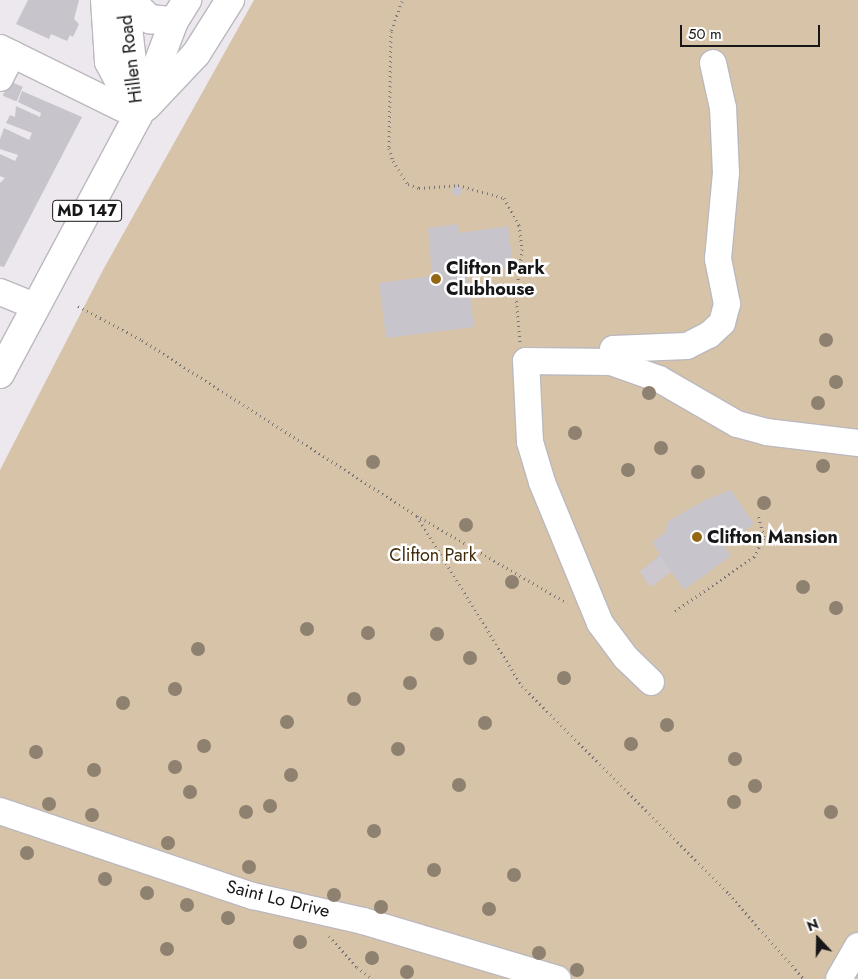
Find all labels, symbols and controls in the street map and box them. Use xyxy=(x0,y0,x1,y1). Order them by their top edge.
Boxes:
street label: Hillen Road xyxy=(115,14,147,104)
scale bar xyxy=(683,15,823,47)
text: 50 m xyxy=(688,23,722,45)
road number: MD 147 xyxy=(52,198,122,225)
place label: Clifton Park Clubhouse xyxy=(446,258,545,300)
marker: Clifton Park Clubhouse xyxy=(430,273,442,285)
place label: Clifton Mansion xyxy=(707,526,838,548)
marker: Clifton Mansion xyxy=(691,531,703,543)
park label: Clifton Park xyxy=(389,544,477,566)
street label: Saint Lo Drive xyxy=(224,876,332,922)
north arrow xyxy=(793,914,843,964)
text: N xyxy=(804,914,821,936)

